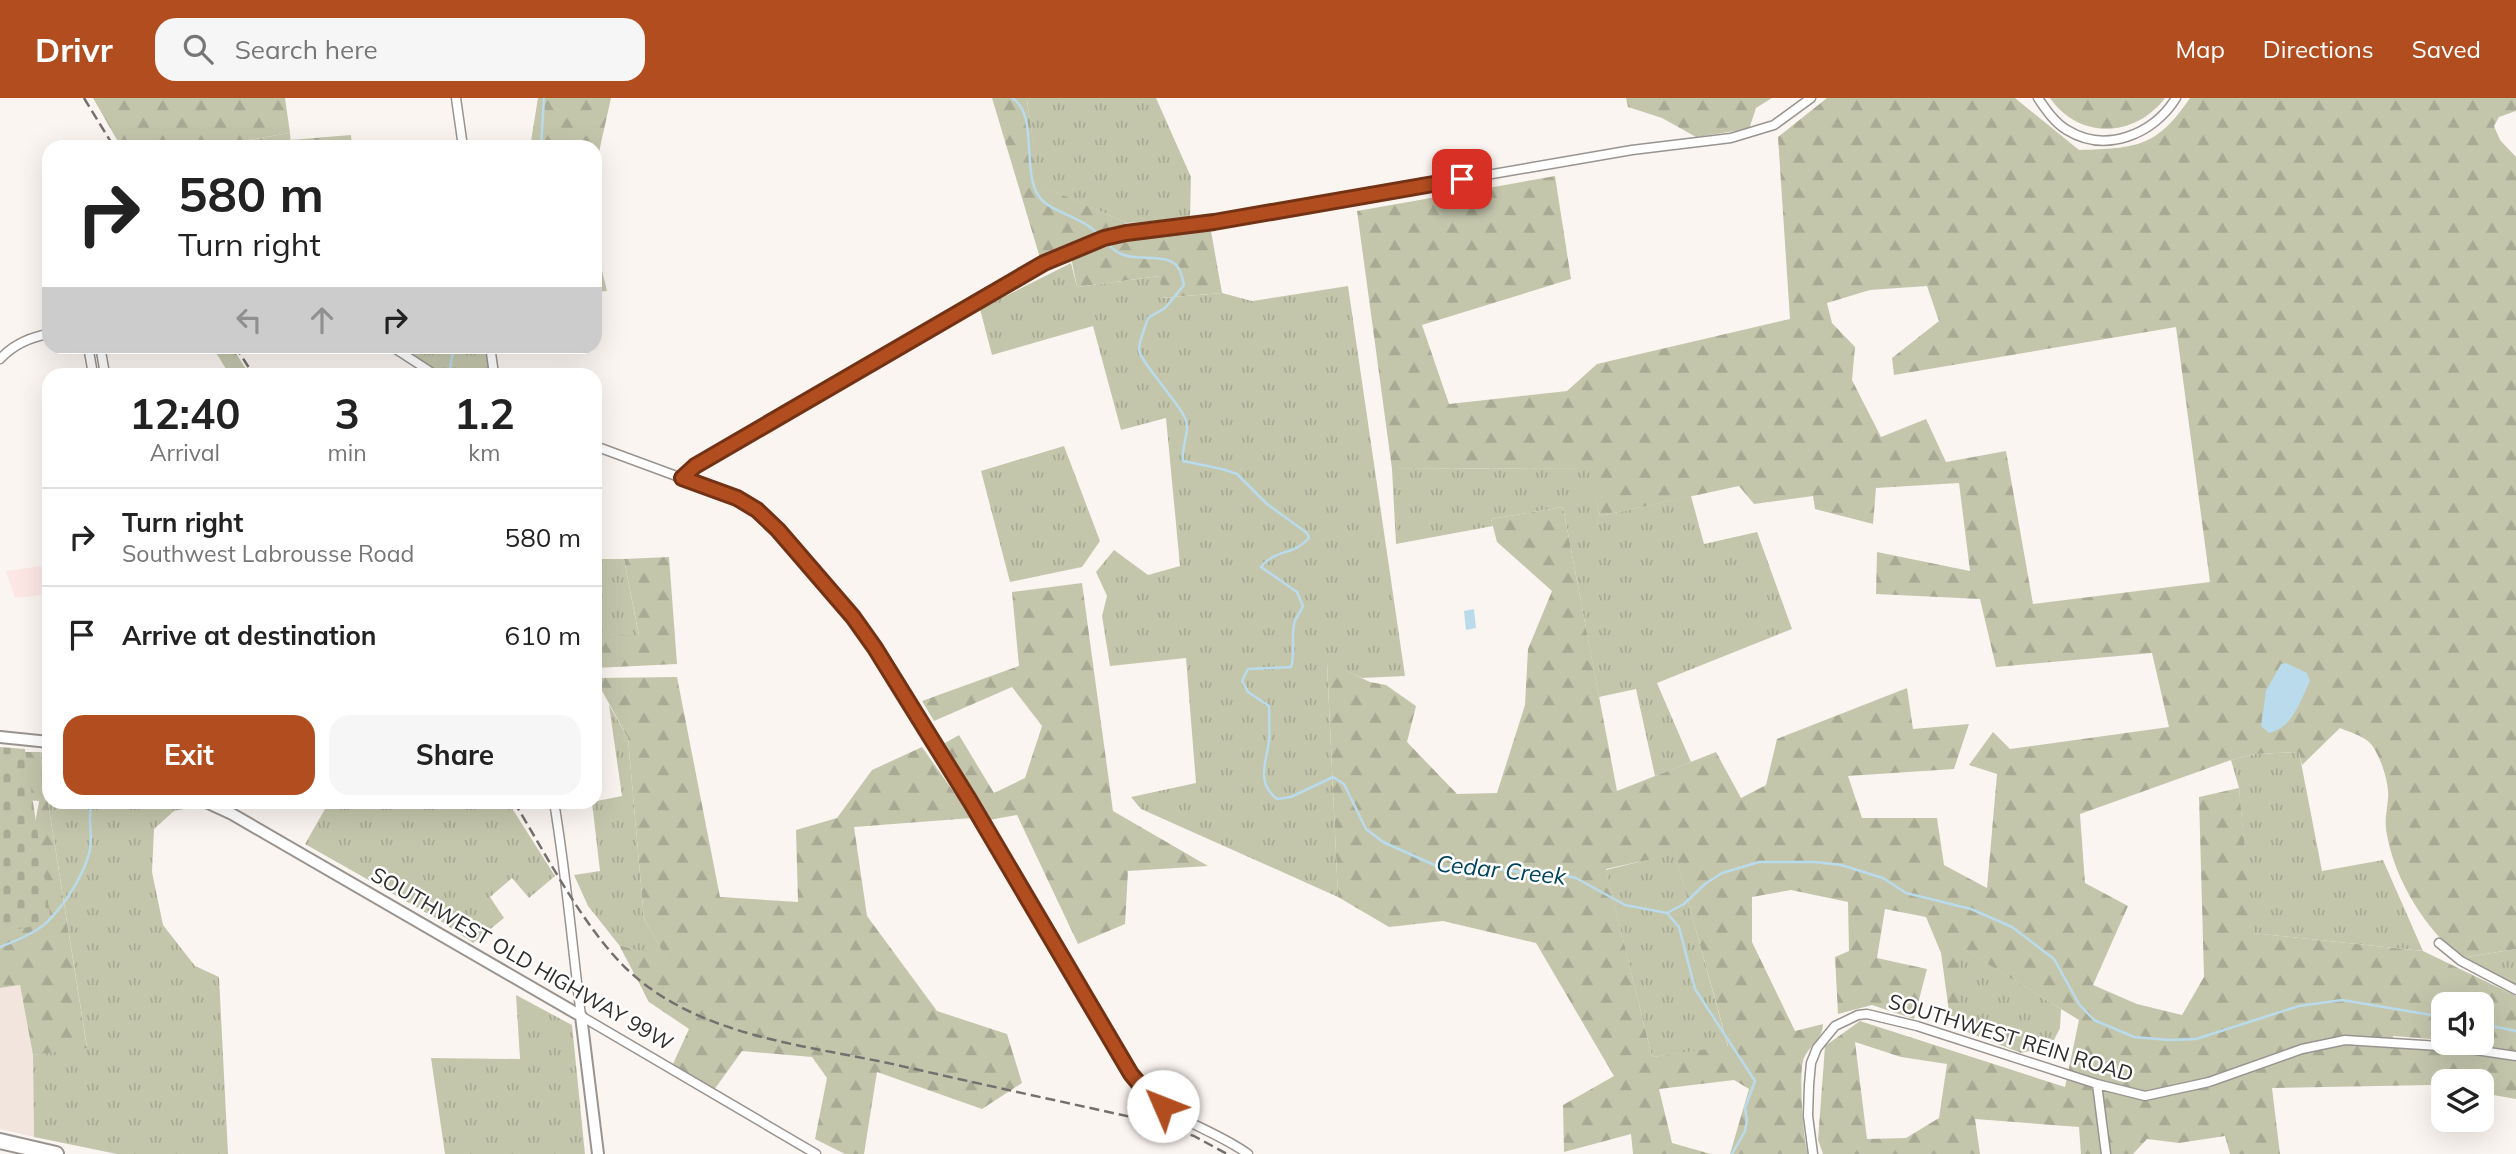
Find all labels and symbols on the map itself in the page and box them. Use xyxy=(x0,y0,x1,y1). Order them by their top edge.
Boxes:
pin xyxy=(1432,149,1492,209)
water label: Cedar Creek xyxy=(1435,848,1568,891)
street label: SOUTHWEST OLD HIGHWAY 99W xyxy=(367,861,678,1056)
street label: SOUTHWEST REIN ROAD xyxy=(1886,987,2137,1087)
position arrow xyxy=(1126,1069,1200,1143)

